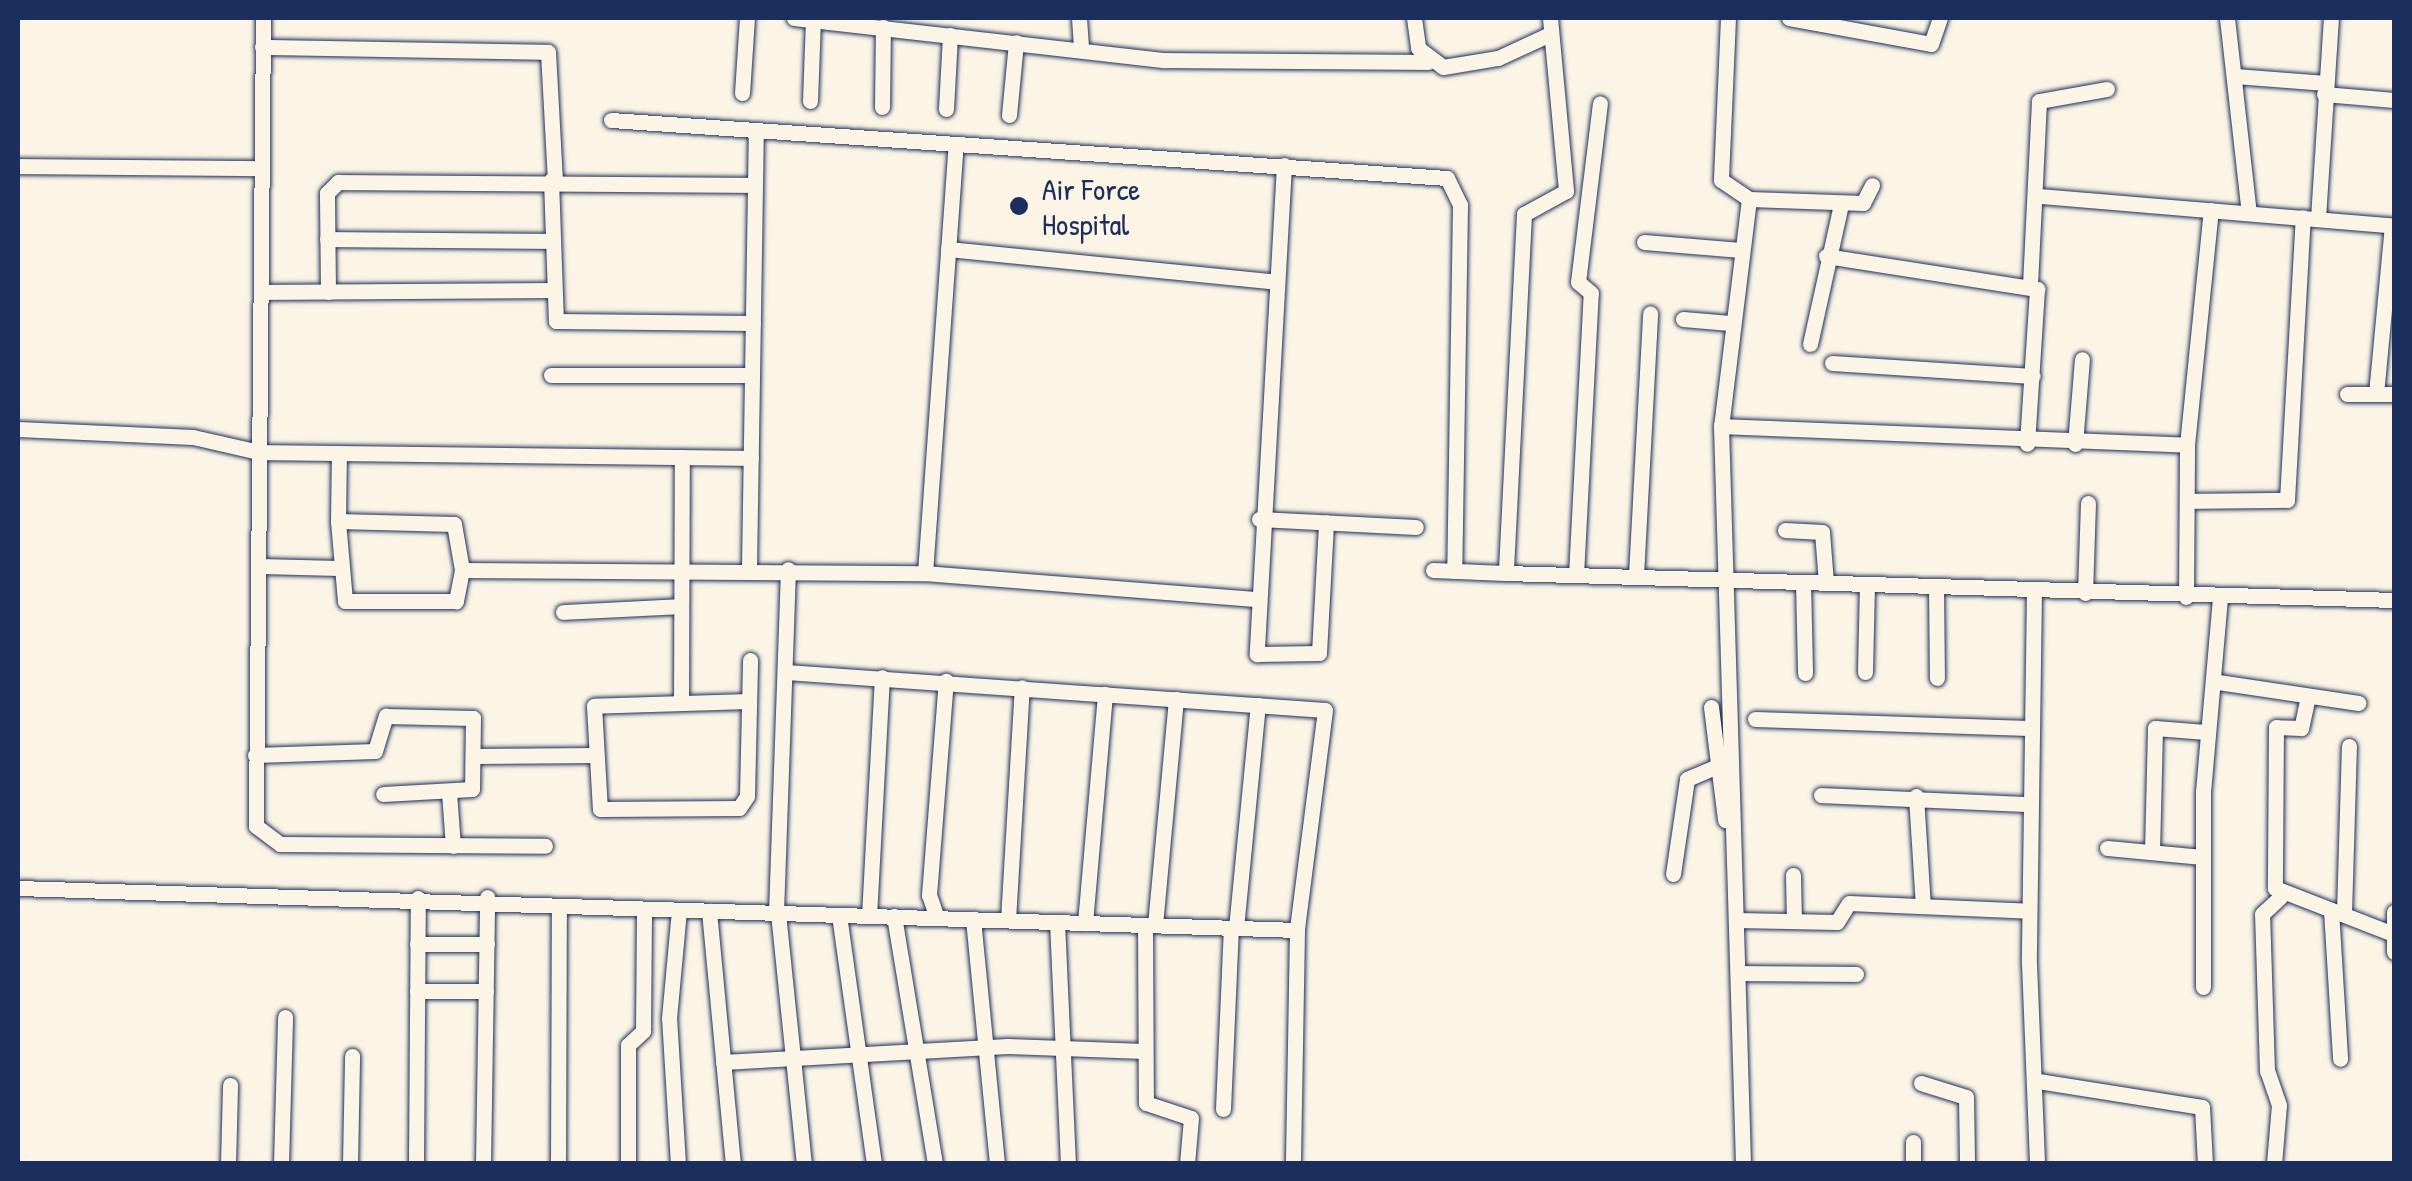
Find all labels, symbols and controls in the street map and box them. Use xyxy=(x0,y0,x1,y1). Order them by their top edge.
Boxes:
place label: Air Force Hospital xyxy=(1042,171,1140,242)
marker: Air Force Hospital xyxy=(1006,193,1032,219)

